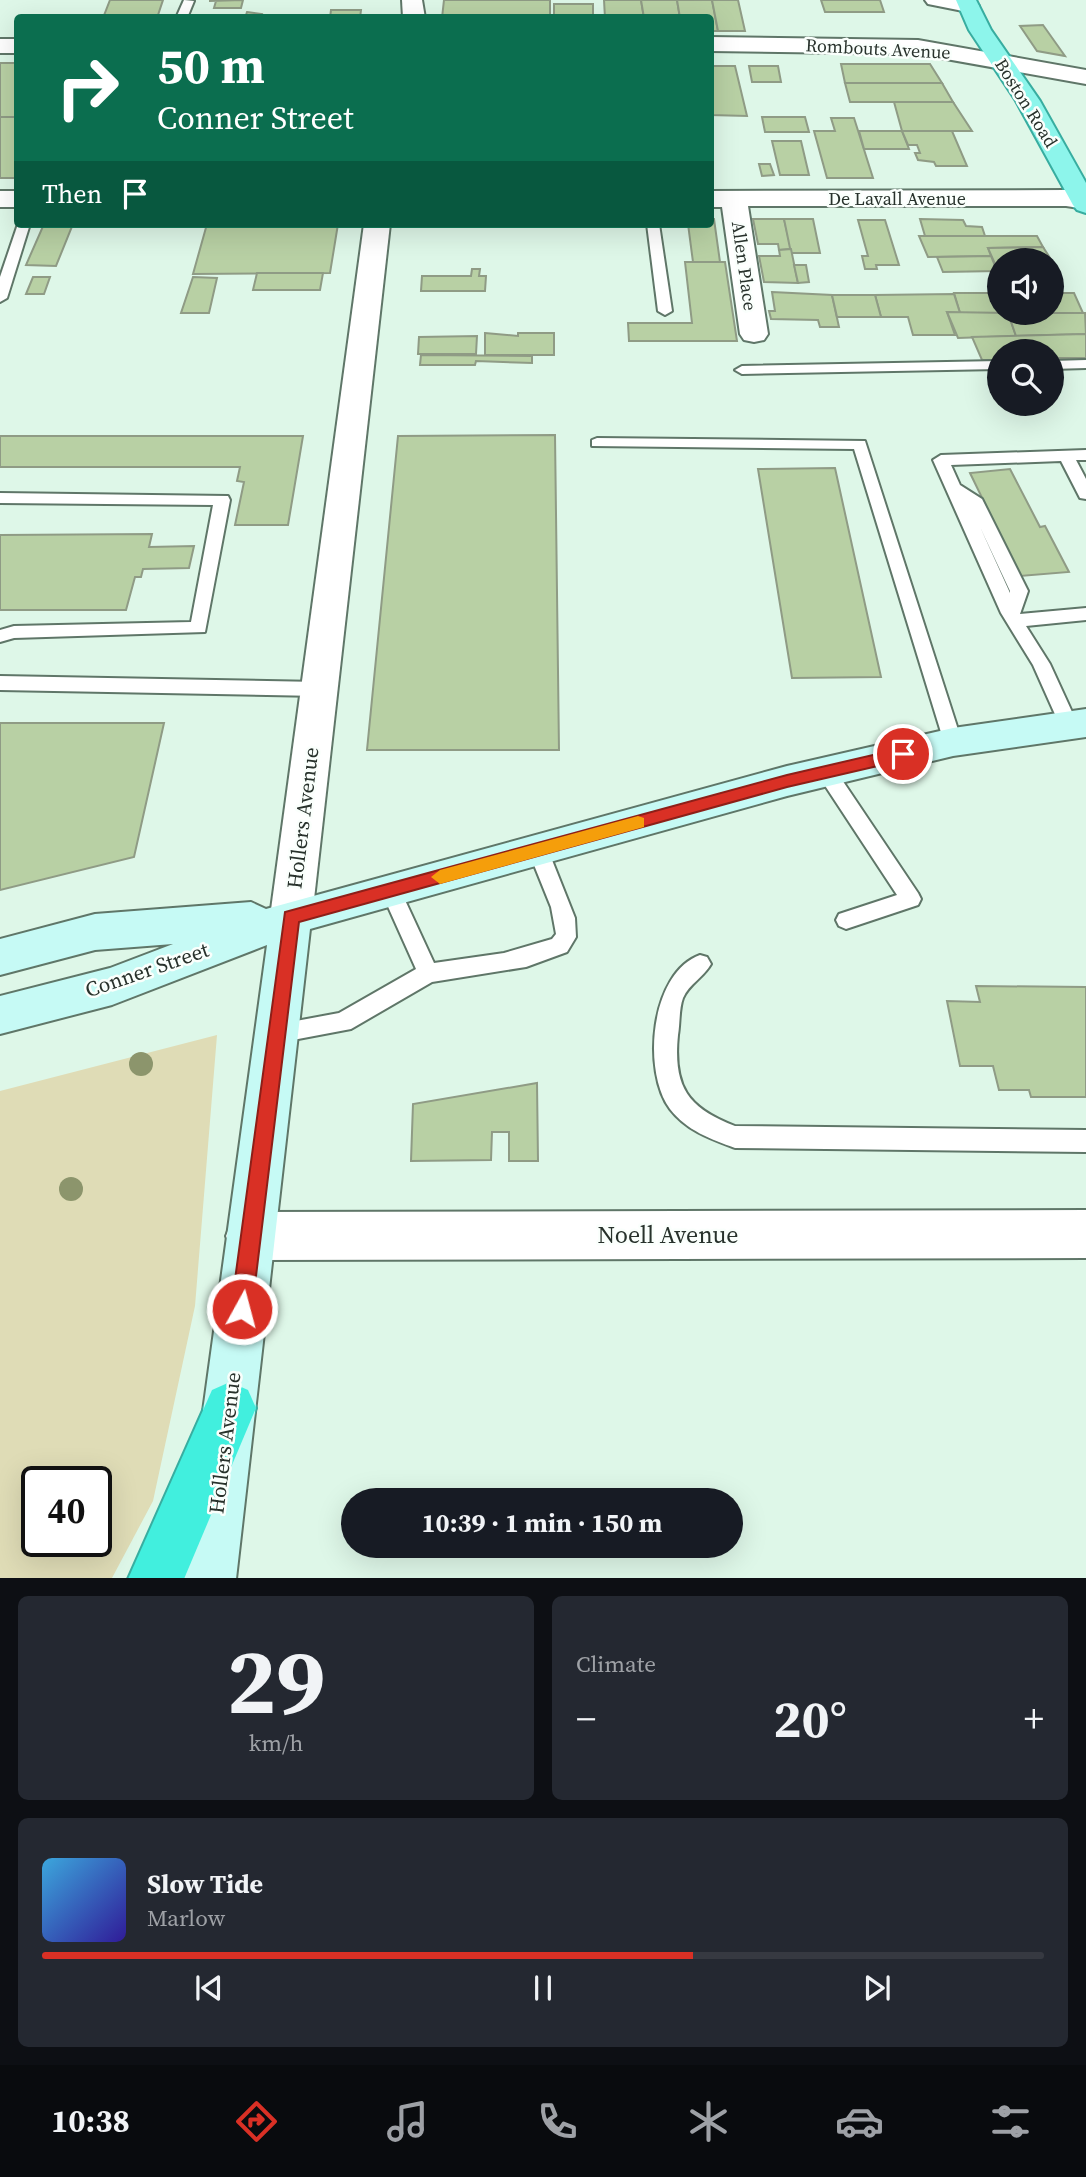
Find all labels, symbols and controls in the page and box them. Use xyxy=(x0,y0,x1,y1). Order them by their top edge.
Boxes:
text: 50 m xyxy=(157,32,265,99)
street label: Rombouts Avenue xyxy=(805,32,951,65)
icon: right xyxy=(42,42,133,133)
street label: Boston Road xyxy=(989,53,1064,152)
text: Conner Street xyxy=(157,96,354,140)
icon: arrive xyxy=(116,175,154,213)
text: Then xyxy=(42,176,102,212)
street label: De Lavall Avenue xyxy=(828,186,966,211)
street label: Allen Place xyxy=(726,220,763,312)
map controls xyxy=(987,248,1064,416)
button: sound xyxy=(987,248,1064,325)
button: search xyxy=(987,339,1064,416)
pin xyxy=(873,724,933,784)
icon: arrive xyxy=(884,735,922,773)
street label: Hollers Avenue xyxy=(279,746,326,890)
street label: Conner Street xyxy=(81,935,213,1004)
street label: Noell Avenue xyxy=(597,1218,739,1251)
position arrow xyxy=(205,1272,279,1346)
street label: Hollers Avenue xyxy=(201,1371,248,1515)
speed limit sign: 40 xyxy=(21,1466,112,1557)
text: 10:39 · 1 min · 150 m xyxy=(422,1505,662,1541)
text: 29 xyxy=(227,1619,325,1743)
text: Climate xyxy=(576,1648,656,1680)
text: 20° xyxy=(773,1683,847,1754)
text: − xyxy=(576,1693,596,1745)
text: + xyxy=(1024,1693,1044,1745)
text: km/h xyxy=(249,1727,303,1759)
text: Slow Tide xyxy=(147,1866,263,1902)
text: Marlow xyxy=(147,1902,225,1934)
icon: previous xyxy=(190,1969,228,2007)
icon: pause xyxy=(524,1969,562,2007)
icon: next xyxy=(858,1969,896,2007)
icon: directions xyxy=(232,2097,281,2146)
icon: music xyxy=(383,2097,432,2146)
icon: phone xyxy=(533,2097,582,2146)
icon: climate xyxy=(684,2097,733,2146)
icon: car xyxy=(835,2097,884,2146)
icon: filters xyxy=(986,2097,1035,2146)
text: 10:38 xyxy=(51,2099,130,2143)

